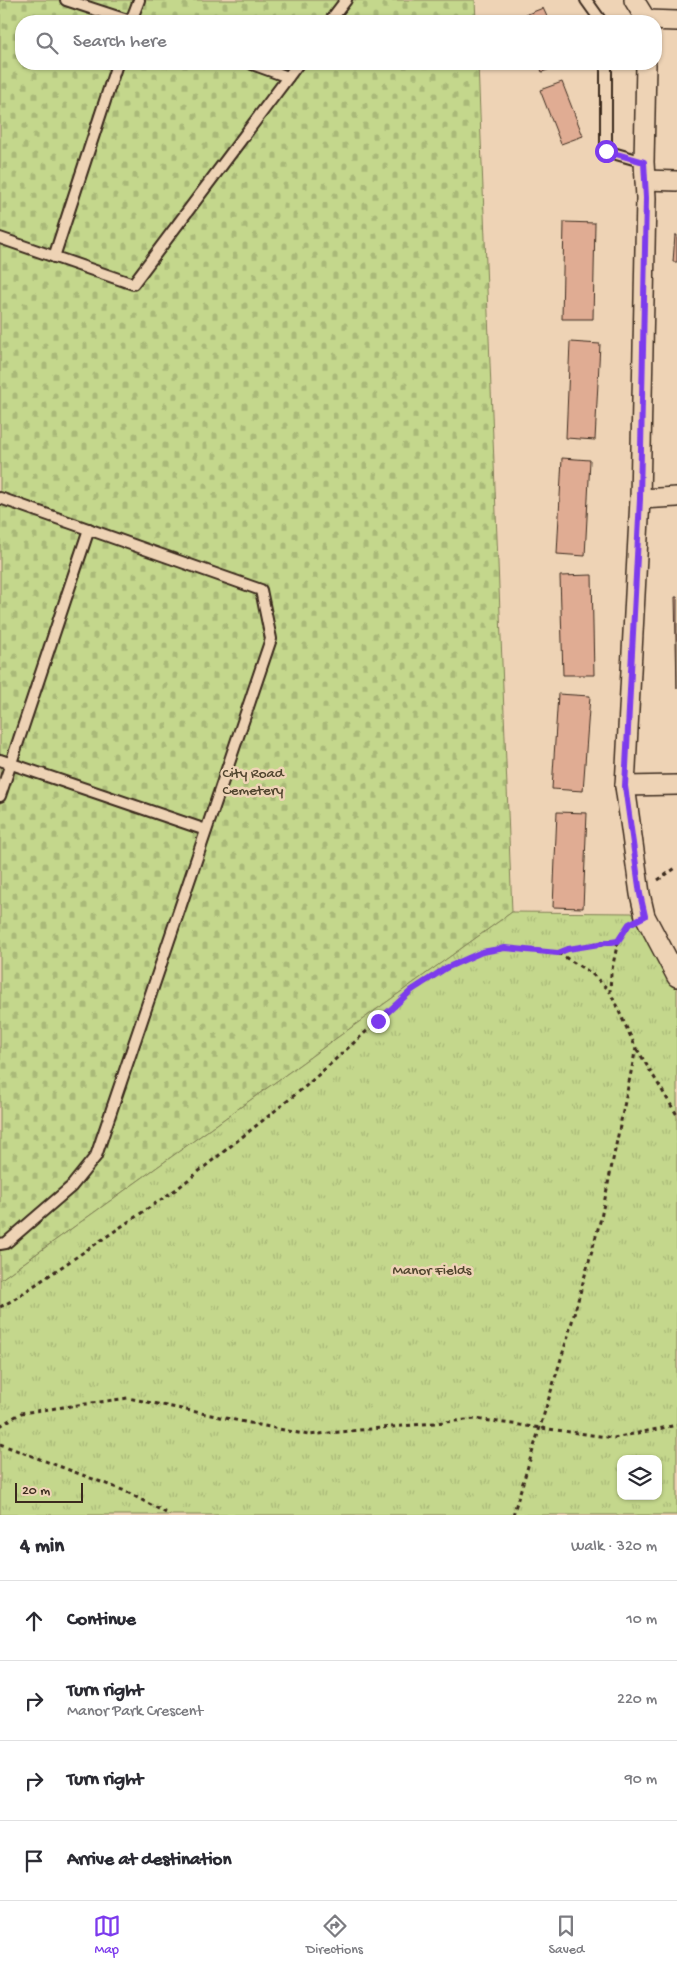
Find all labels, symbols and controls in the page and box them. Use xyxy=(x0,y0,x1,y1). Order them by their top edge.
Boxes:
search box xyxy=(15,15,662,70)
icon: search xyxy=(33,29,61,57)
text: Search here xyxy=(73,31,167,54)
route start xyxy=(595,140,618,163)
park label: City Road Cemetery xyxy=(222,765,285,800)
route end xyxy=(367,1010,390,1033)
park label: Manor Fields xyxy=(393,1262,472,1280)
map controls xyxy=(617,1455,662,1500)
button: layers xyxy=(617,1455,662,1500)
scale bar xyxy=(15,1480,82,1503)
text: 20 m xyxy=(22,1483,50,1500)
text: 4 min xyxy=(20,1535,64,1560)
text: Walk · 320 m xyxy=(571,1538,657,1557)
icon: ahead xyxy=(20,1607,48,1635)
text: Continue xyxy=(67,1609,136,1632)
text: 10 m xyxy=(626,1611,657,1630)
text: Turn right xyxy=(67,1680,143,1703)
icon: right xyxy=(20,1687,48,1715)
text: 220 m xyxy=(617,1691,657,1710)
text: Manor Park Crescent xyxy=(67,1703,203,1722)
icon: right xyxy=(20,1767,48,1795)
text: Turn right xyxy=(67,1769,143,1792)
text: 90 m xyxy=(625,1771,657,1790)
icon: arrive xyxy=(20,1847,48,1875)
text: Arrive at destination xyxy=(67,1849,231,1872)
tab: Map xyxy=(93,1912,121,1959)
tab: Directions xyxy=(306,1912,363,1959)
tab: Saved xyxy=(548,1912,584,1959)

